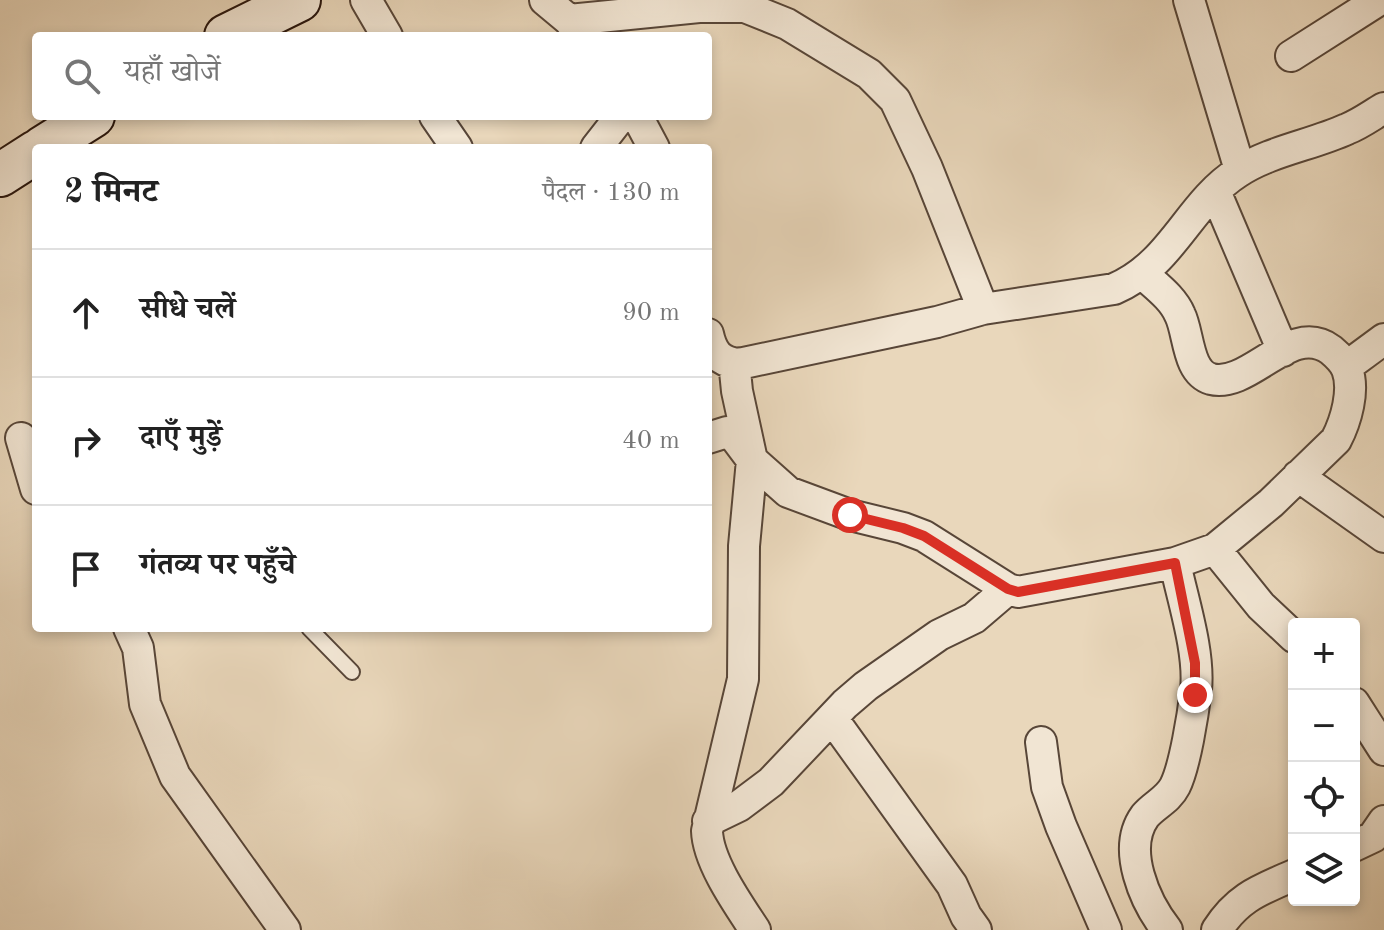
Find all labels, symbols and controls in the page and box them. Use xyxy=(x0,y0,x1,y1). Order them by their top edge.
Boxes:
search box xyxy=(32,32,712,120)
icon: search xyxy=(60,54,104,98)
text: यहाँ खोजें xyxy=(124,58,220,88)
text: 2 मिनट xyxy=(64,176,158,210)
text: पैदल · 130 m xyxy=(542,180,680,206)
icon: ahead xyxy=(64,291,108,335)
text: सीधे चलें xyxy=(140,295,235,325)
text: 90 m xyxy=(622,300,680,326)
icon: right xyxy=(64,419,108,463)
text: दाएँ मुड़ें xyxy=(140,423,222,453)
text: 40 m xyxy=(622,428,680,454)
route start xyxy=(832,497,868,533)
icon: arrive xyxy=(64,547,108,591)
text: गंतव्य पर पहुँचे xyxy=(140,551,296,581)
map controls xyxy=(1288,618,1360,906)
button: + xyxy=(1288,618,1360,690)
route end xyxy=(1177,677,1213,713)
button: − xyxy=(1288,690,1360,762)
button: locate xyxy=(1288,762,1360,834)
button: layers xyxy=(1288,834,1360,906)

